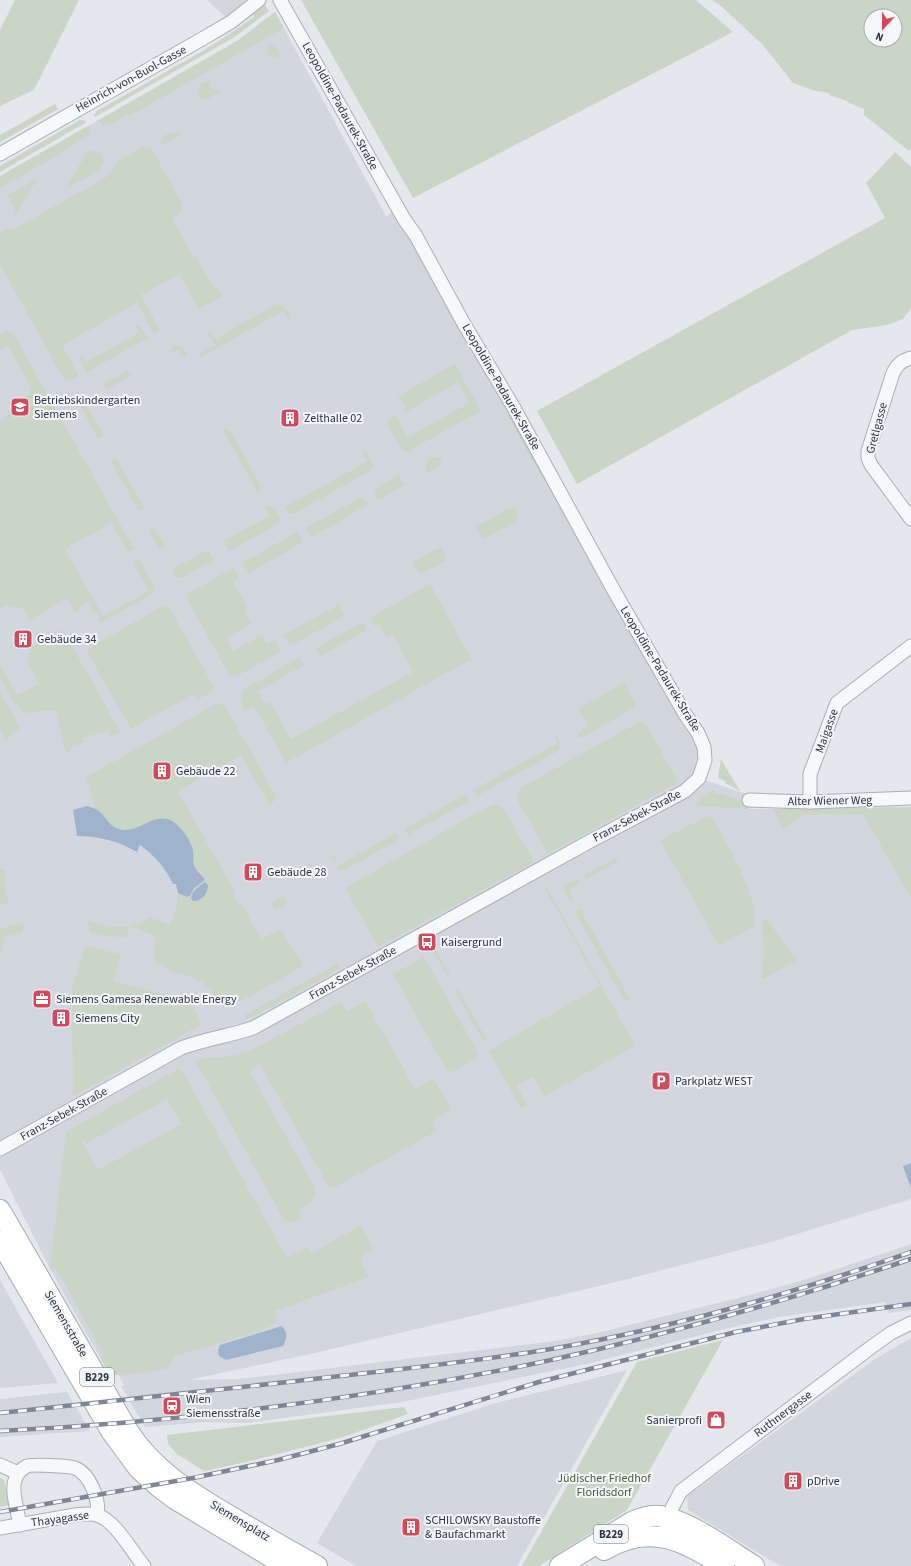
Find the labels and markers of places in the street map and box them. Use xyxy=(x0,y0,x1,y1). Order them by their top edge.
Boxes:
place label: Betriebskindergarten Siemens xyxy=(34,392,140,423)
school or university icon: Betriebskindergarten Siemens xyxy=(9,396,31,418)
building icon: Zelthalle 02 xyxy=(279,407,301,429)
place label: Zelthalle 02 xyxy=(304,410,362,427)
building icon: Gebäude 34 xyxy=(12,628,34,650)
place label: Gebäude 34 xyxy=(37,631,96,648)
building icon: Gebäude 22 xyxy=(151,760,173,782)
place label: Gebäude 22 xyxy=(176,763,235,780)
building icon: Gebäude 28 xyxy=(242,861,264,883)
place label: Gebäude 28 xyxy=(267,864,326,881)
bus stop icon: Kaisergrund xyxy=(416,931,438,953)
place label: Kaisergrund xyxy=(441,934,502,951)
office icon: Siemens Gamesa Renewable Energy xyxy=(31,988,53,1010)
place label: Siemens Gamesa Renewable Energy xyxy=(56,991,237,1008)
building icon: Siemens City xyxy=(50,1007,72,1029)
place label: Siemens City xyxy=(75,1010,140,1027)
parking icon: Parkplatz WEST xyxy=(650,1070,672,1092)
place label: Parkplatz WEST xyxy=(675,1073,754,1090)
place label: Wien Siemensstraße xyxy=(186,1391,260,1422)
station icon: Wien Siemensstraße xyxy=(161,1395,183,1417)
shop icon: Sanierprofi xyxy=(705,1409,727,1431)
place label: Sanierprofi xyxy=(646,1412,702,1429)
building icon: pDrive xyxy=(782,1470,804,1492)
place label: pDrive xyxy=(807,1473,840,1490)
place label: SCHILOWSKY Baustoffe & Baufachmarkt xyxy=(425,1512,541,1543)
building icon: SCHILOWSKY Baustoffe & Baufachmarkt xyxy=(400,1516,422,1538)

